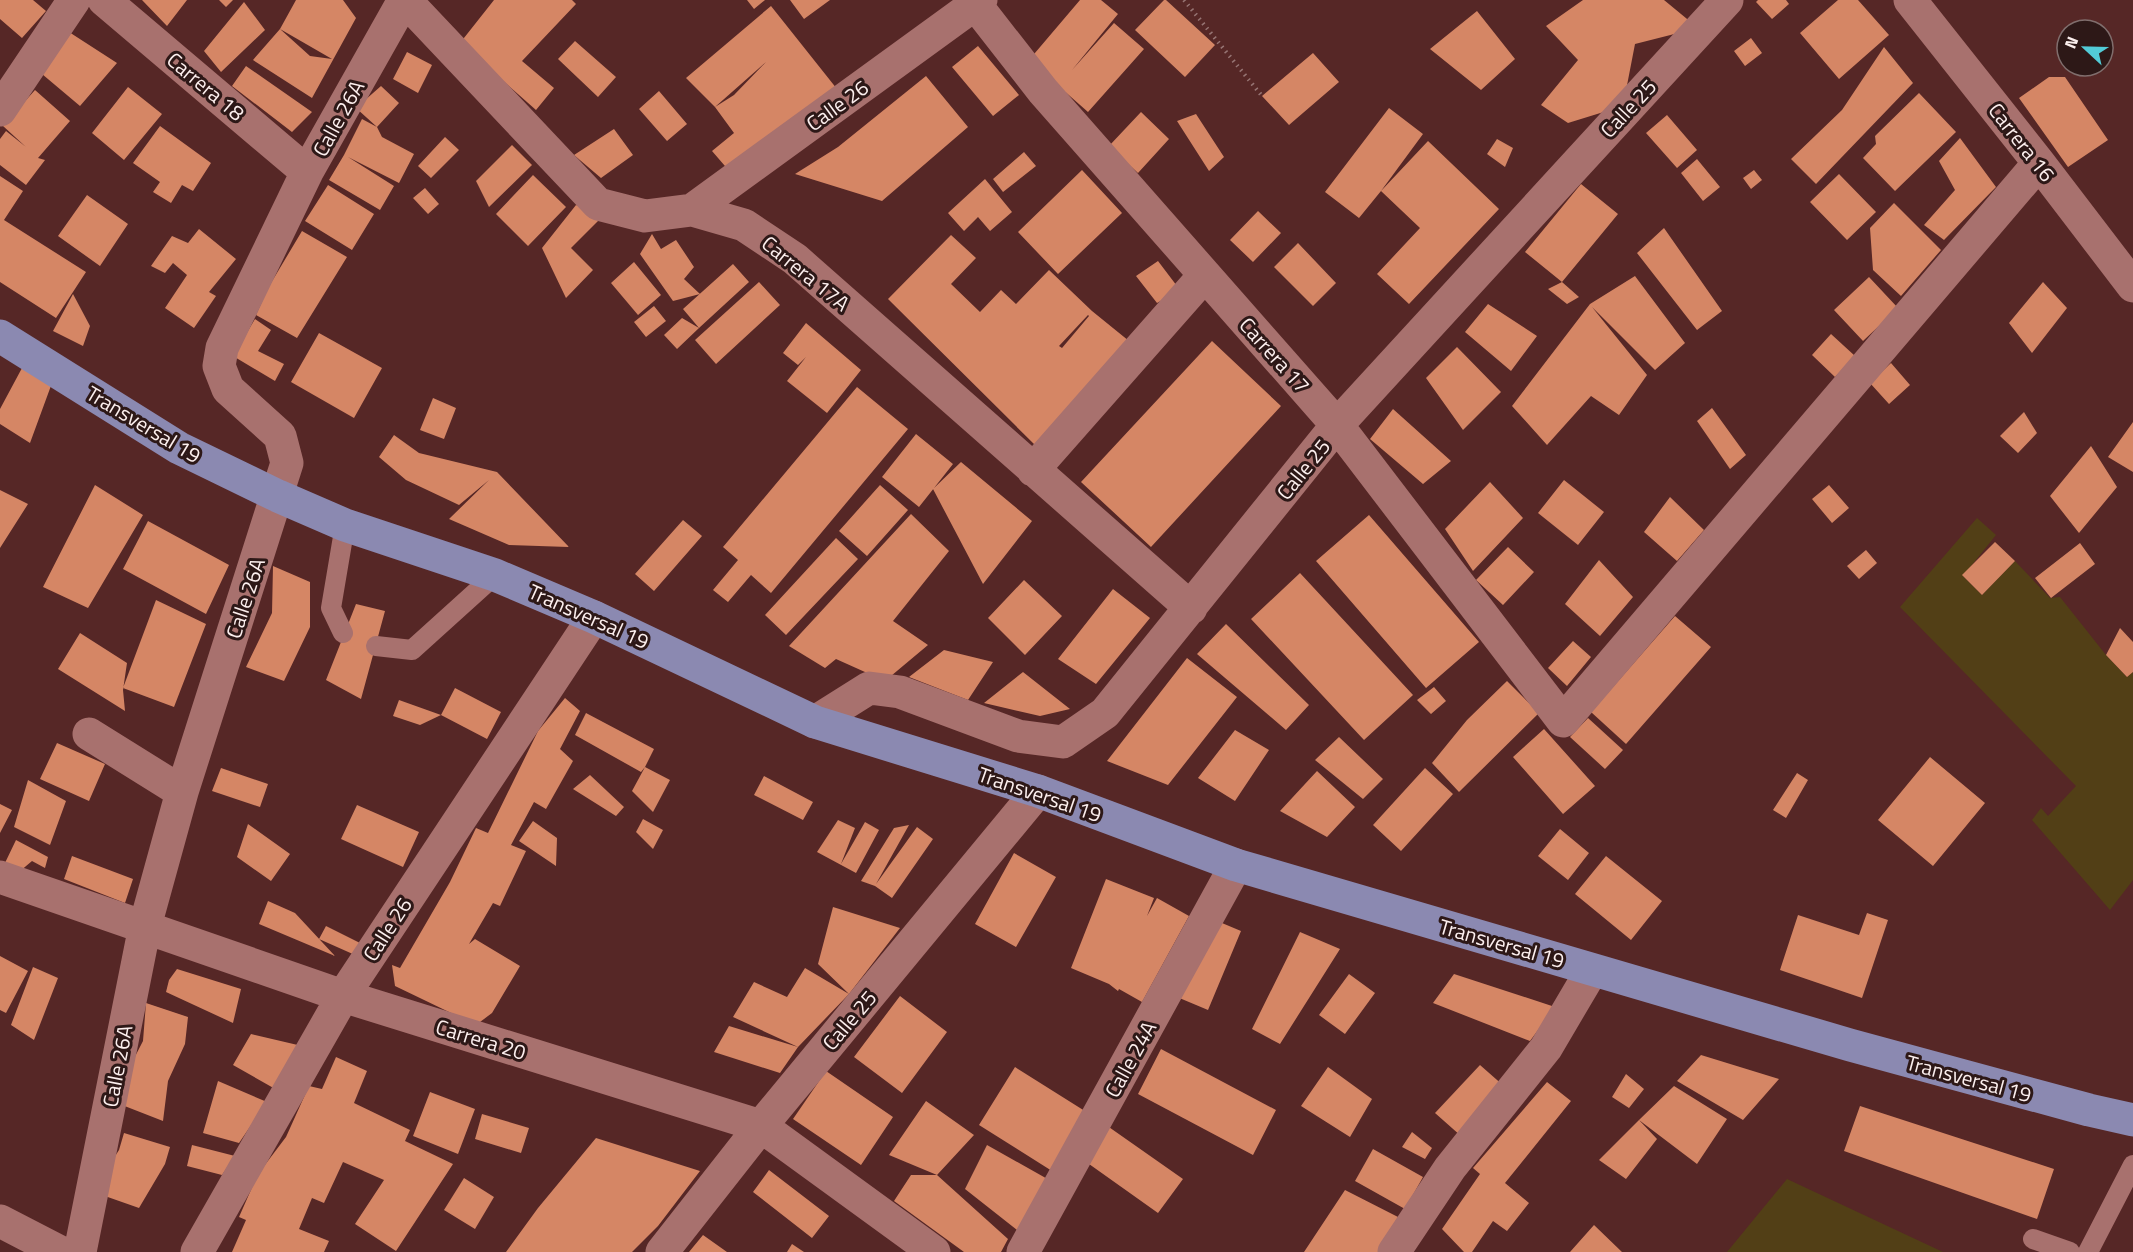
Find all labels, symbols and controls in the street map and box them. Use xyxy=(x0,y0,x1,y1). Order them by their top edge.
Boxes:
north arrow xyxy=(2055,18,2115,78)
text: N xyxy=(2058,33,2084,52)
street label: Carrera 18 xyxy=(160,44,252,128)
street label: Calle 26 xyxy=(799,71,875,139)
street label: Calle 25 xyxy=(1592,71,1664,145)
street label: Calle 26A xyxy=(304,74,372,162)
street label: Carrera 16 xyxy=(1981,96,2063,188)
street label: Carrera 17A xyxy=(755,227,857,319)
street label: Carrera 17 xyxy=(1232,310,1318,400)
street label: Transversal 19 xyxy=(80,377,208,471)
street label: Calle 25 xyxy=(1268,432,1338,506)
street label: Calle 26A xyxy=(217,553,273,642)
street label: Transversal 19 xyxy=(524,575,654,657)
street label: Transversal 19 xyxy=(974,758,1106,830)
street label: Calle 26 xyxy=(354,891,420,967)
street label: Transversal 19 xyxy=(1436,910,1568,976)
street label: Calle 25 xyxy=(814,983,884,1057)
street label: Carrera 20 xyxy=(432,1010,530,1068)
street label: Calle 24A xyxy=(1096,1015,1164,1103)
street label: Calle 26A xyxy=(93,1022,141,1110)
street label: Transversal 19 xyxy=(1903,1046,2035,1110)

